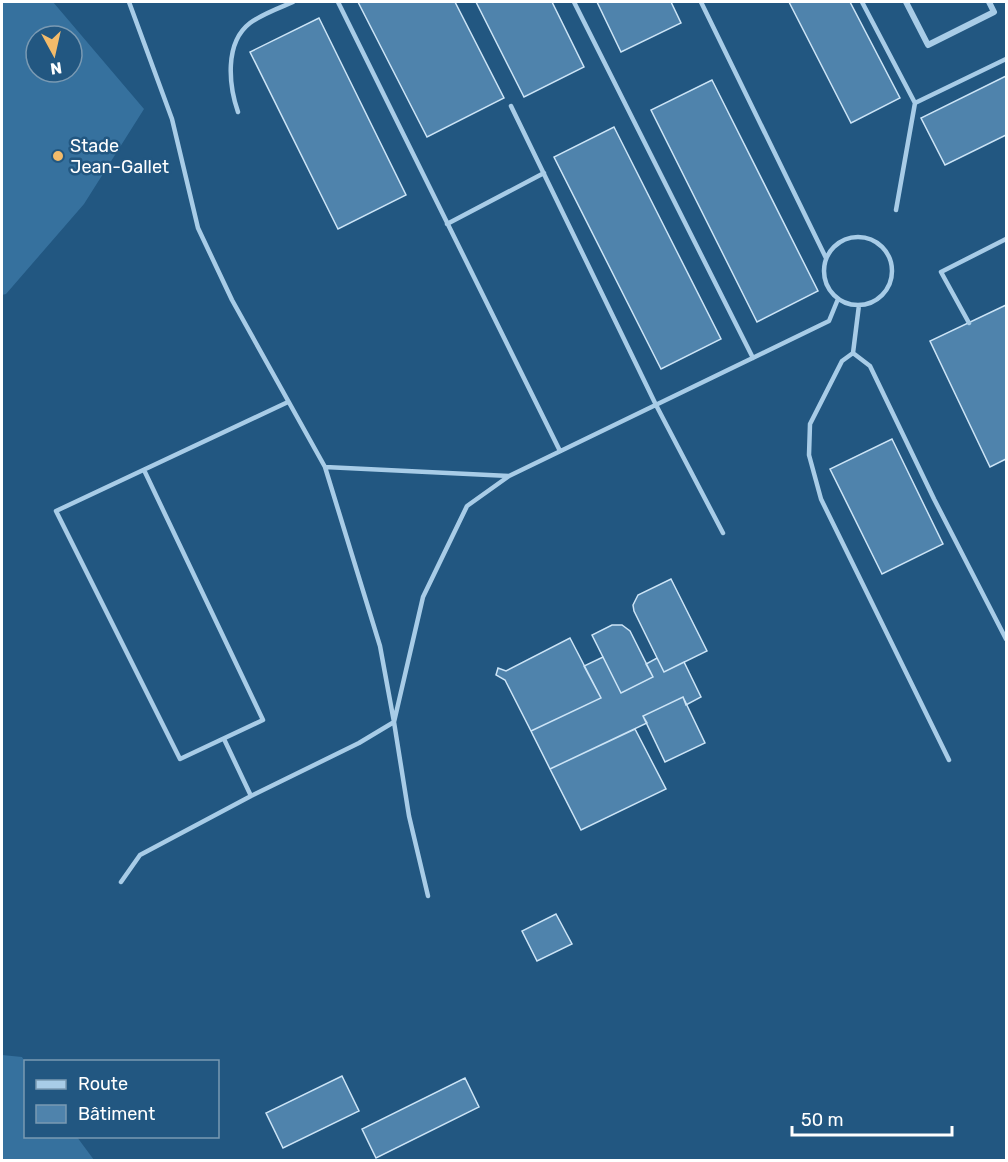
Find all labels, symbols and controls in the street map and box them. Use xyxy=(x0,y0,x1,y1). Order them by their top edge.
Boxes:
north arrow xyxy=(24,24,84,84)
text: N xyxy=(49,58,63,79)
place label: Stade Jean-Gallet xyxy=(70,135,169,178)
marker: Stade Jean-Gallet xyxy=(51,149,65,163)
legend xyxy=(24,1060,219,1138)
text: Route xyxy=(78,1073,128,1095)
scale bar xyxy=(792,1099,952,1137)
text: Bâtiment xyxy=(78,1103,155,1125)
text: 50 m xyxy=(801,1109,844,1131)

